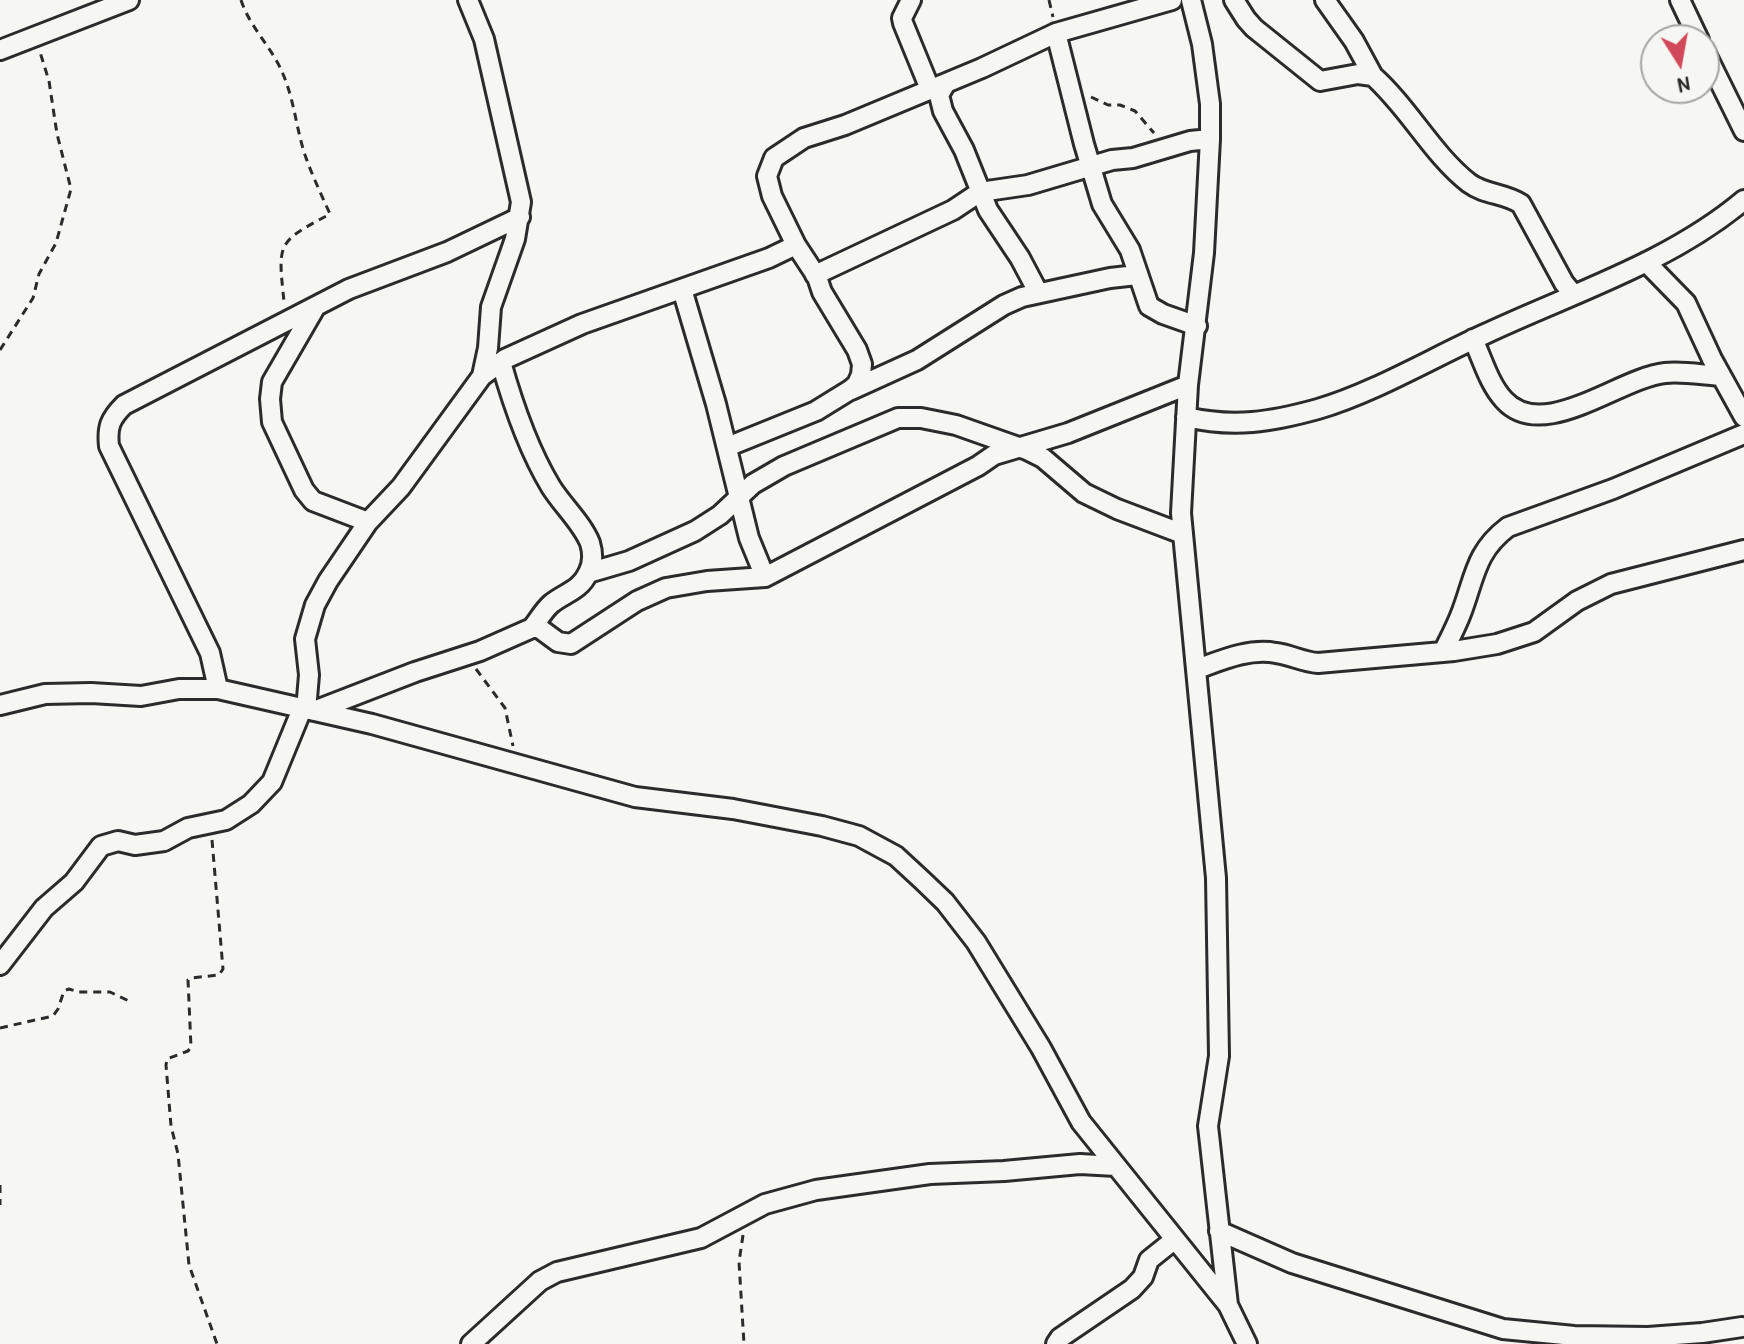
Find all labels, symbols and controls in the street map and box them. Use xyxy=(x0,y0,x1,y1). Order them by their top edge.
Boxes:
north arrow xyxy=(1640,24,1720,104)
text: N xyxy=(1676,70,1693,101)

